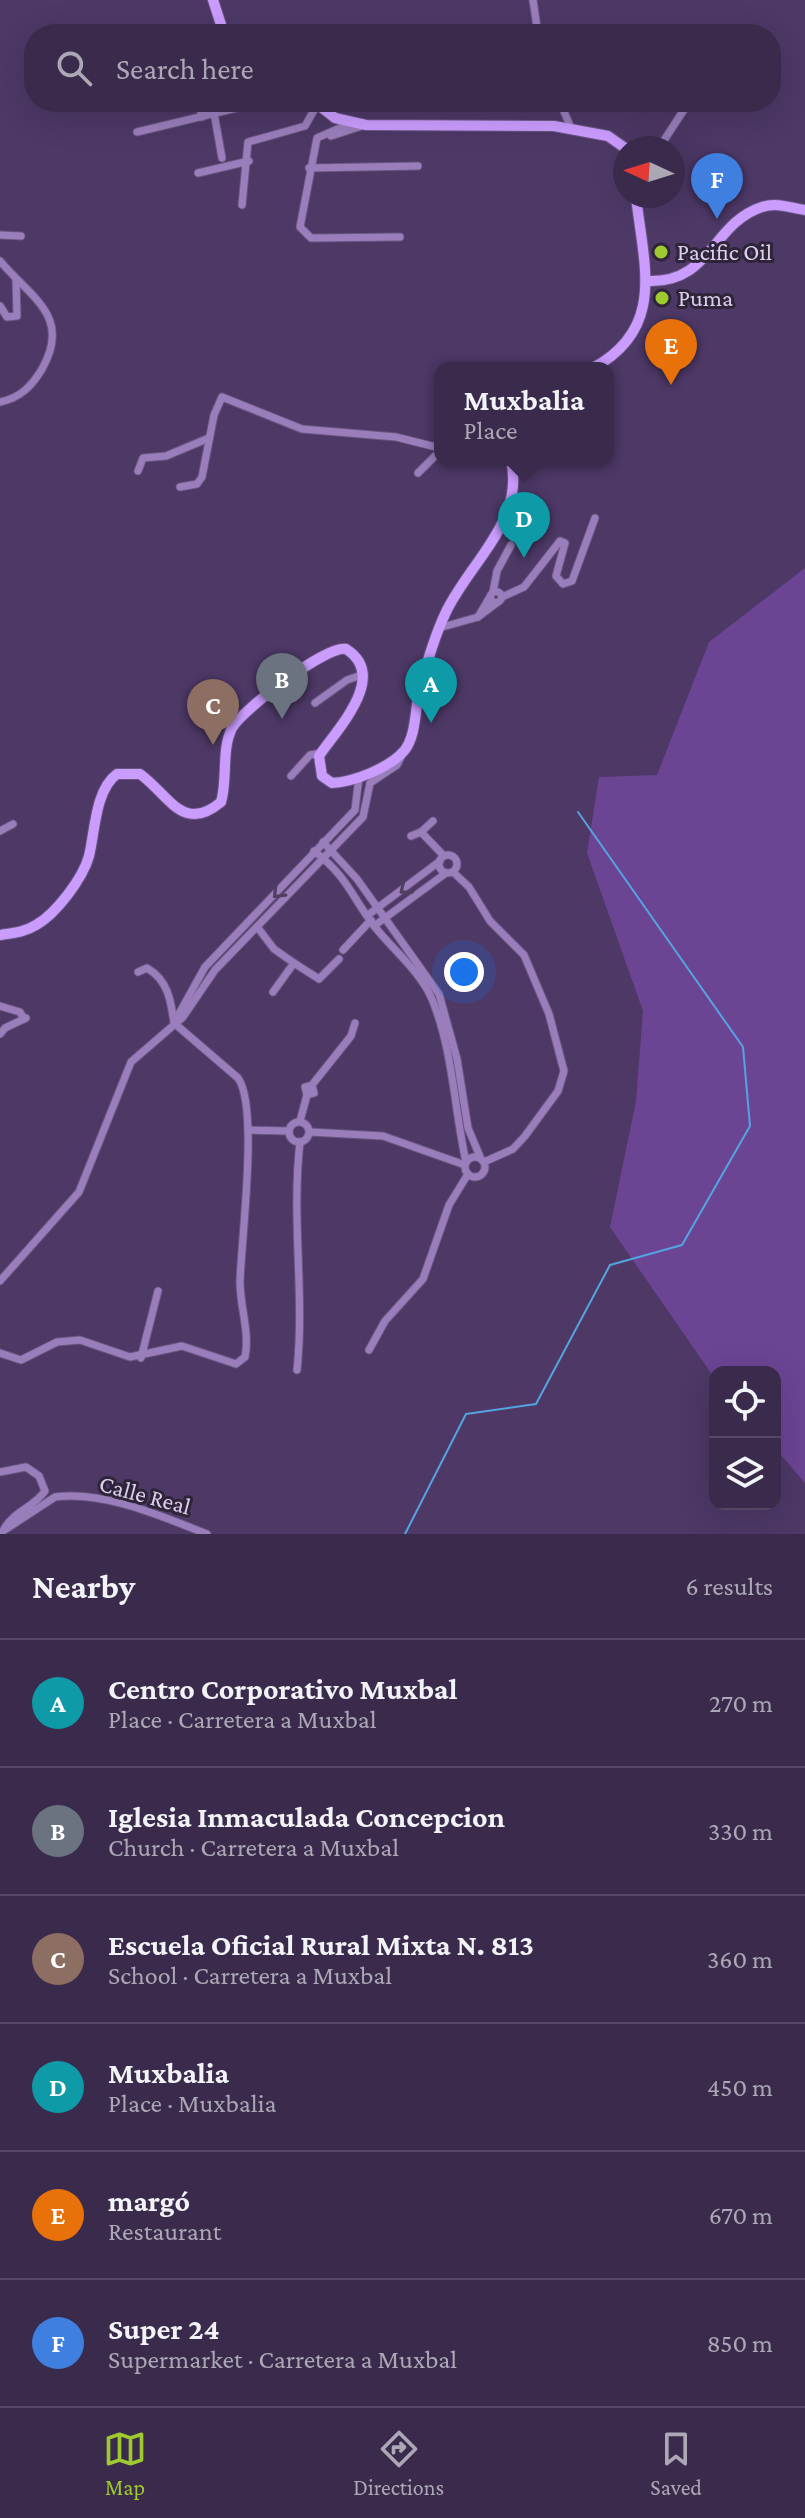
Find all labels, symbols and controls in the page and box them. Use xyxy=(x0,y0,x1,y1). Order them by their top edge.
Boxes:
search box xyxy=(24,24,781,112)
icon: search xyxy=(52,46,96,90)
text: Search here xyxy=(116,52,254,85)
north arrow xyxy=(613,136,685,208)
pin: F xyxy=(691,153,743,219)
place label: Pacific Oil xyxy=(677,238,772,265)
marker: Pacific Oil xyxy=(652,243,670,261)
place label: Puma xyxy=(678,284,733,311)
marker: Puma xyxy=(653,289,671,307)
pin: E xyxy=(645,319,697,385)
popup xyxy=(434,362,614,466)
text: Muxbalia xyxy=(463,383,585,416)
text: Place xyxy=(463,416,517,445)
pin: D xyxy=(498,492,550,558)
pin: B xyxy=(256,653,308,719)
pin: A xyxy=(405,657,457,723)
pin: C xyxy=(187,679,239,745)
one-way arrow xyxy=(399,880,414,894)
one-way arrow xyxy=(273,884,287,898)
your location xyxy=(444,952,484,992)
map controls xyxy=(709,1366,781,1510)
button: locate xyxy=(709,1366,781,1438)
button: layers xyxy=(709,1438,781,1510)
street label: Calle Real xyxy=(96,1469,194,1520)
text: Nearby xyxy=(32,1568,135,1605)
text: 6 results xyxy=(685,1572,773,1601)
text: Centro Corporativo Muxbal xyxy=(108,1672,457,1705)
text: A xyxy=(50,1689,66,1718)
text: 270 m xyxy=(709,1689,773,1718)
text: Place · Carretera a Muxbal xyxy=(108,1705,377,1734)
text: Iglesia Inmaculada Concepcion xyxy=(108,1800,505,1833)
text: B xyxy=(50,1817,66,1846)
text: 330 m xyxy=(708,1817,773,1846)
text: Church · Carretera a Muxbal xyxy=(108,1833,399,1862)
text: Escuela Oficial Rural Mixta N. 813 xyxy=(108,1928,534,1961)
text: C xyxy=(50,1945,66,1974)
text: 360 m xyxy=(707,1945,773,1974)
text: School · Carretera a Muxbal xyxy=(108,1961,392,1990)
text: Muxbalia xyxy=(108,2056,229,2089)
text: D xyxy=(49,2073,67,2102)
text: 450 m xyxy=(707,2073,773,2102)
text: Place · Muxbalia xyxy=(108,2089,277,2118)
text: margó xyxy=(108,2184,190,2217)
text: E xyxy=(51,2201,65,2230)
text: 670 m xyxy=(709,2201,773,2230)
text: Restaurant xyxy=(108,2217,221,2246)
text: Super 24 xyxy=(108,2312,220,2345)
text: F xyxy=(51,2329,65,2358)
text: 850 m xyxy=(707,2329,773,2358)
text: Supermarket · Carretera a Muxbal xyxy=(108,2345,457,2374)
tab: Map xyxy=(103,2427,147,2500)
tab: Directions xyxy=(353,2427,444,2500)
tab: Saved xyxy=(650,2427,702,2500)

